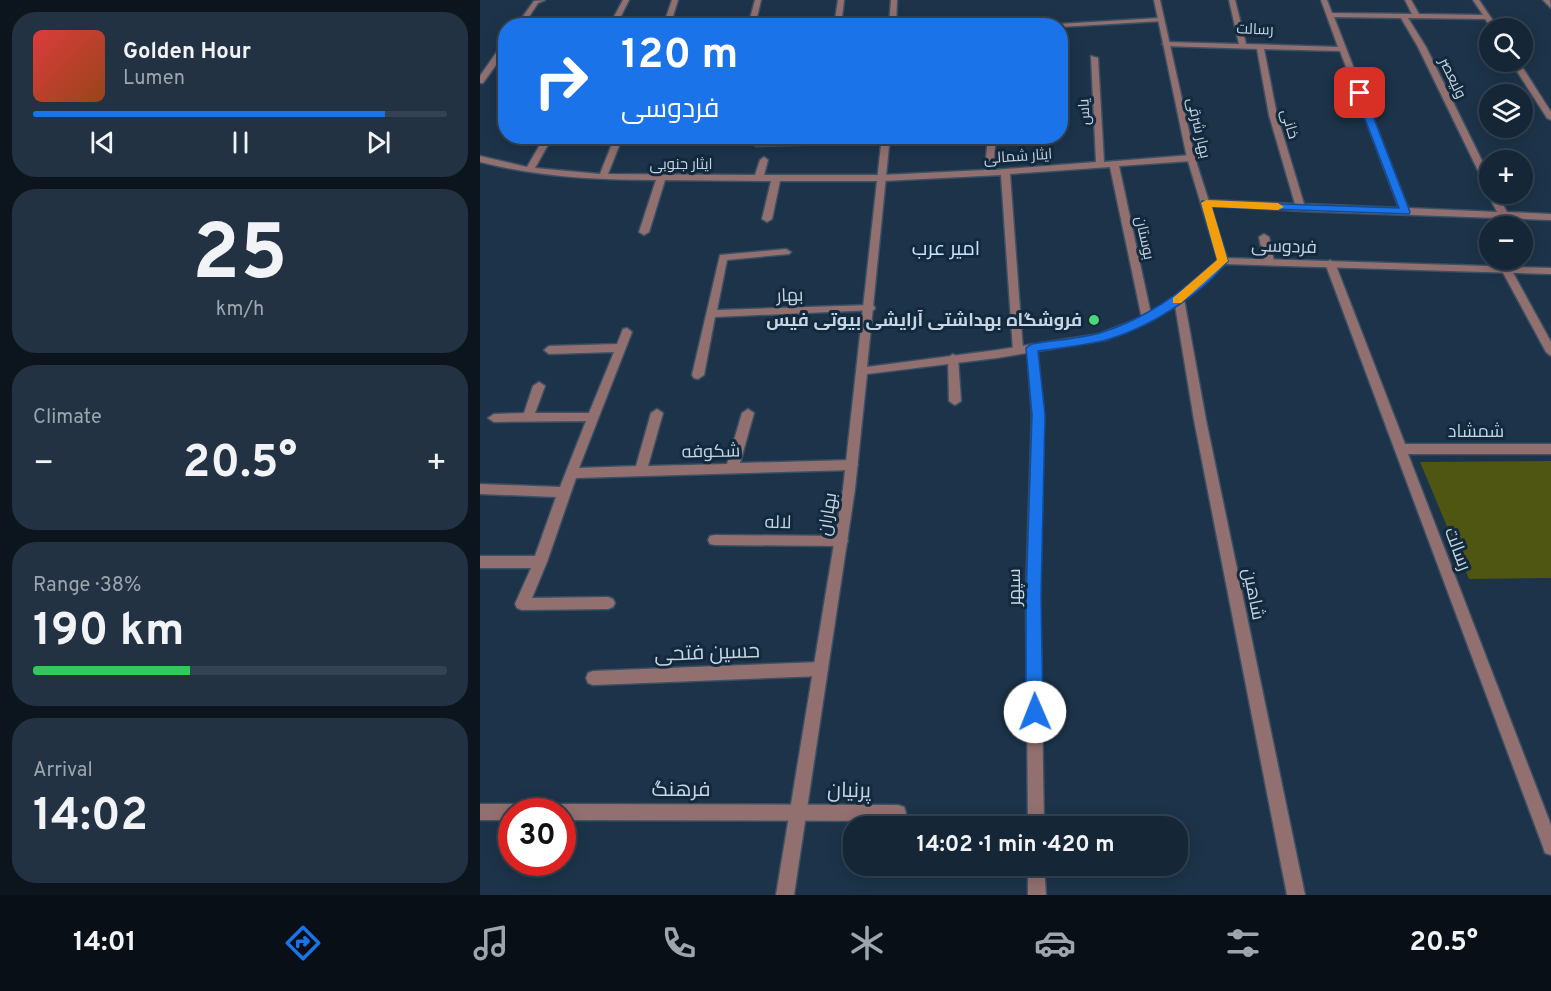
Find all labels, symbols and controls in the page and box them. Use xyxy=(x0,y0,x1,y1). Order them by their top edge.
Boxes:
map controls xyxy=(1479,18,1533,270)
button: search xyxy=(1479,18,1533,72)
street label: رسالت xyxy=(1236,20,1274,41)
text: 120 m xyxy=(621,30,738,83)
text: Golden Hour xyxy=(123,39,251,66)
icon: right xyxy=(522,42,600,120)
street label: ولیعصر xyxy=(1433,54,1470,102)
text: Lumen xyxy=(123,66,185,92)
pin xyxy=(1334,67,1385,118)
icon: arrive xyxy=(1343,76,1376,109)
button: layers xyxy=(1479,84,1533,138)
text: فردوسی xyxy=(621,93,719,127)
street label: بهار شرقی xyxy=(1181,96,1214,161)
street label: یاس xyxy=(1075,98,1096,126)
street label: خانی xyxy=(1275,107,1302,141)
icon: previous xyxy=(86,126,119,159)
icon: pause xyxy=(224,126,257,159)
icon: next xyxy=(362,126,395,159)
street label: ایثار شمالی xyxy=(983,146,1053,169)
button: + xyxy=(1479,150,1533,204)
street label: ایثار جنوبی xyxy=(649,156,713,175)
text: 25 xyxy=(192,208,288,307)
street label: بوستان xyxy=(1130,215,1157,262)
button: − xyxy=(1479,216,1533,270)
street label: فردوسی xyxy=(1251,235,1317,260)
district label: امیر عرب xyxy=(912,237,980,263)
street label: بهار xyxy=(775,285,804,308)
text: km/h xyxy=(216,297,264,323)
place label: فروشگاه بهداشتی آرایشی بیوتی فیس xyxy=(766,310,1082,333)
marker: فروشگاه بهداشتی آرایشی بیوتی فیس xyxy=(1087,313,1101,327)
text: Climate xyxy=(33,405,102,431)
street label: شمشاد xyxy=(1448,421,1504,444)
text: 20.5° xyxy=(183,436,297,493)
street label: شکوفه xyxy=(682,440,740,465)
text: − xyxy=(33,444,54,486)
text: + xyxy=(426,444,447,486)
street label: بهاران xyxy=(814,491,843,538)
street label: لاله xyxy=(764,512,792,535)
street label: رسالت xyxy=(1438,525,1475,574)
street label: شاهین xyxy=(1236,566,1269,622)
street label: سپهر xyxy=(1004,568,1027,607)
text: Range · 38% xyxy=(33,573,141,599)
text: 190 km xyxy=(33,604,184,661)
street label: حسین فتحی xyxy=(654,638,760,669)
position arrow xyxy=(1003,680,1067,744)
text: Arrival xyxy=(33,758,93,784)
street label: فرهنگ xyxy=(651,777,711,804)
street label: پرنیان xyxy=(827,778,872,805)
text: 14:02 xyxy=(33,789,148,846)
speed limit sign: 30 xyxy=(498,798,576,876)
text: 14:02 · 1 min · 420 m xyxy=(917,832,1114,859)
icon: directions xyxy=(282,922,324,964)
icon: music xyxy=(470,922,512,964)
icon: phone xyxy=(658,922,700,964)
icon: climate xyxy=(846,922,888,964)
icon: car xyxy=(1034,922,1076,964)
icon: filters xyxy=(1222,922,1264,964)
text: 14:01 xyxy=(73,926,136,960)
text: 20.5° xyxy=(1409,926,1478,960)

